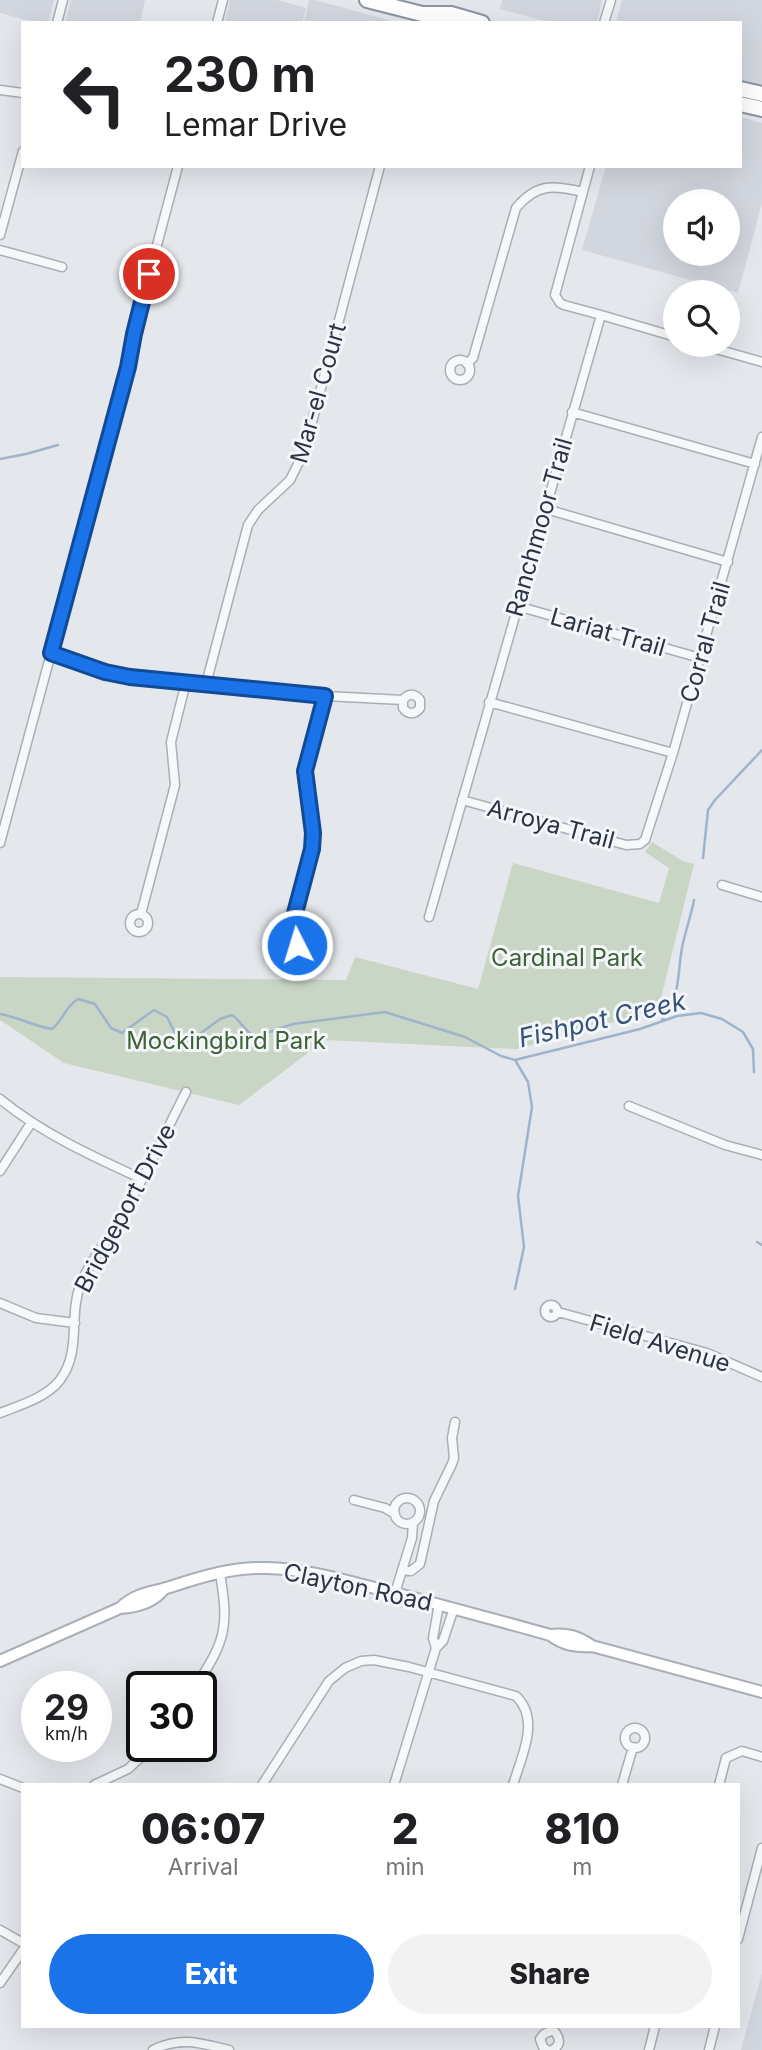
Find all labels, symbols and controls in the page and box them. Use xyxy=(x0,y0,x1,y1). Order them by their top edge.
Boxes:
text: 230 m xyxy=(164,45,316,104)
icon: left xyxy=(49,49,140,140)
text: Lemar Drive xyxy=(164,105,347,144)
map controls xyxy=(663,189,740,357)
button: sound xyxy=(663,189,740,266)
pin xyxy=(119,244,179,304)
icon: arrive xyxy=(130,255,168,293)
button: search xyxy=(663,280,740,357)
street label: Mar-el Court xyxy=(284,320,352,466)
street label: Ranchmoor Trail xyxy=(500,434,578,620)
street label: Corral Trail xyxy=(674,578,736,706)
street label: Lariat Trail xyxy=(547,602,669,662)
street label: Arroya Trail xyxy=(484,793,618,855)
position arrow xyxy=(260,908,334,982)
park label: Cardinal Park xyxy=(491,943,643,972)
water label: Fishpot Creek xyxy=(515,985,689,1053)
park label: Mockingbird Park xyxy=(126,1026,326,1055)
street label: Bridgeport Drive xyxy=(68,1119,182,1297)
street label: Field Avenue xyxy=(586,1308,734,1378)
street label: Clayton Road xyxy=(281,1557,435,1617)
speed limit sign: 30 xyxy=(126,1671,217,1762)
text: 29 xyxy=(44,1686,89,1728)
text: km/h xyxy=(45,1723,88,1744)
text: 06:07 xyxy=(141,1803,265,1854)
text: 2 xyxy=(392,1803,418,1854)
text: 810 xyxy=(545,1803,620,1854)
text: Arrival xyxy=(168,1853,239,1881)
text: min xyxy=(385,1853,425,1881)
text: m xyxy=(572,1853,592,1881)
button: Exit xyxy=(49,1934,374,2014)
button: Share xyxy=(388,1934,712,2014)

